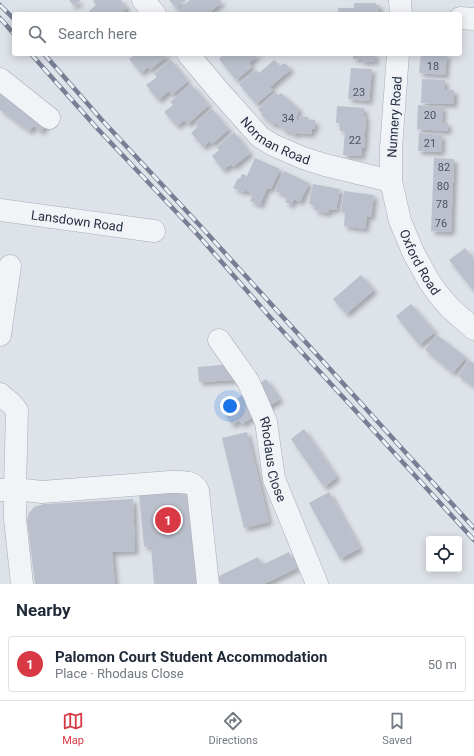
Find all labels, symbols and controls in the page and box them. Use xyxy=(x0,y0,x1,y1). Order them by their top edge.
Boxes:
search box xyxy=(12,12,462,56)
icon: search xyxy=(26,23,48,45)
text: Search here xyxy=(58,25,137,43)
house number: 18 xyxy=(427,60,439,73)
street label: Nunnery Road xyxy=(384,76,405,158)
house number: 23 xyxy=(353,86,365,99)
house number: 20 xyxy=(424,109,436,122)
house number: 34 xyxy=(282,112,294,125)
street label: Norman Road xyxy=(238,114,312,168)
house number: 22 xyxy=(349,134,361,147)
house number: 21 xyxy=(424,137,436,150)
house number: 82 xyxy=(438,161,450,174)
house number: 80 xyxy=(437,180,449,193)
house number: 78 xyxy=(436,198,448,211)
street label: Lansdown Road xyxy=(30,207,124,235)
house number: 76 xyxy=(435,217,447,230)
street label: Oxford Road xyxy=(396,227,443,298)
your location xyxy=(220,396,240,416)
street label: Rhodaus Close xyxy=(256,414,290,504)
pin: 1 xyxy=(155,505,181,535)
map controls xyxy=(426,536,462,572)
button: locate xyxy=(426,536,462,572)
text: Nearby xyxy=(16,600,71,620)
text: Palomon Court Student Accommodation xyxy=(55,648,327,666)
text: 1 xyxy=(26,657,34,672)
text: 50 m xyxy=(428,657,457,672)
text: Place · Rhodaus Close xyxy=(55,666,184,681)
tab: Map xyxy=(62,710,84,747)
tab: Directions xyxy=(208,710,258,747)
tab: Saved xyxy=(382,710,412,747)

